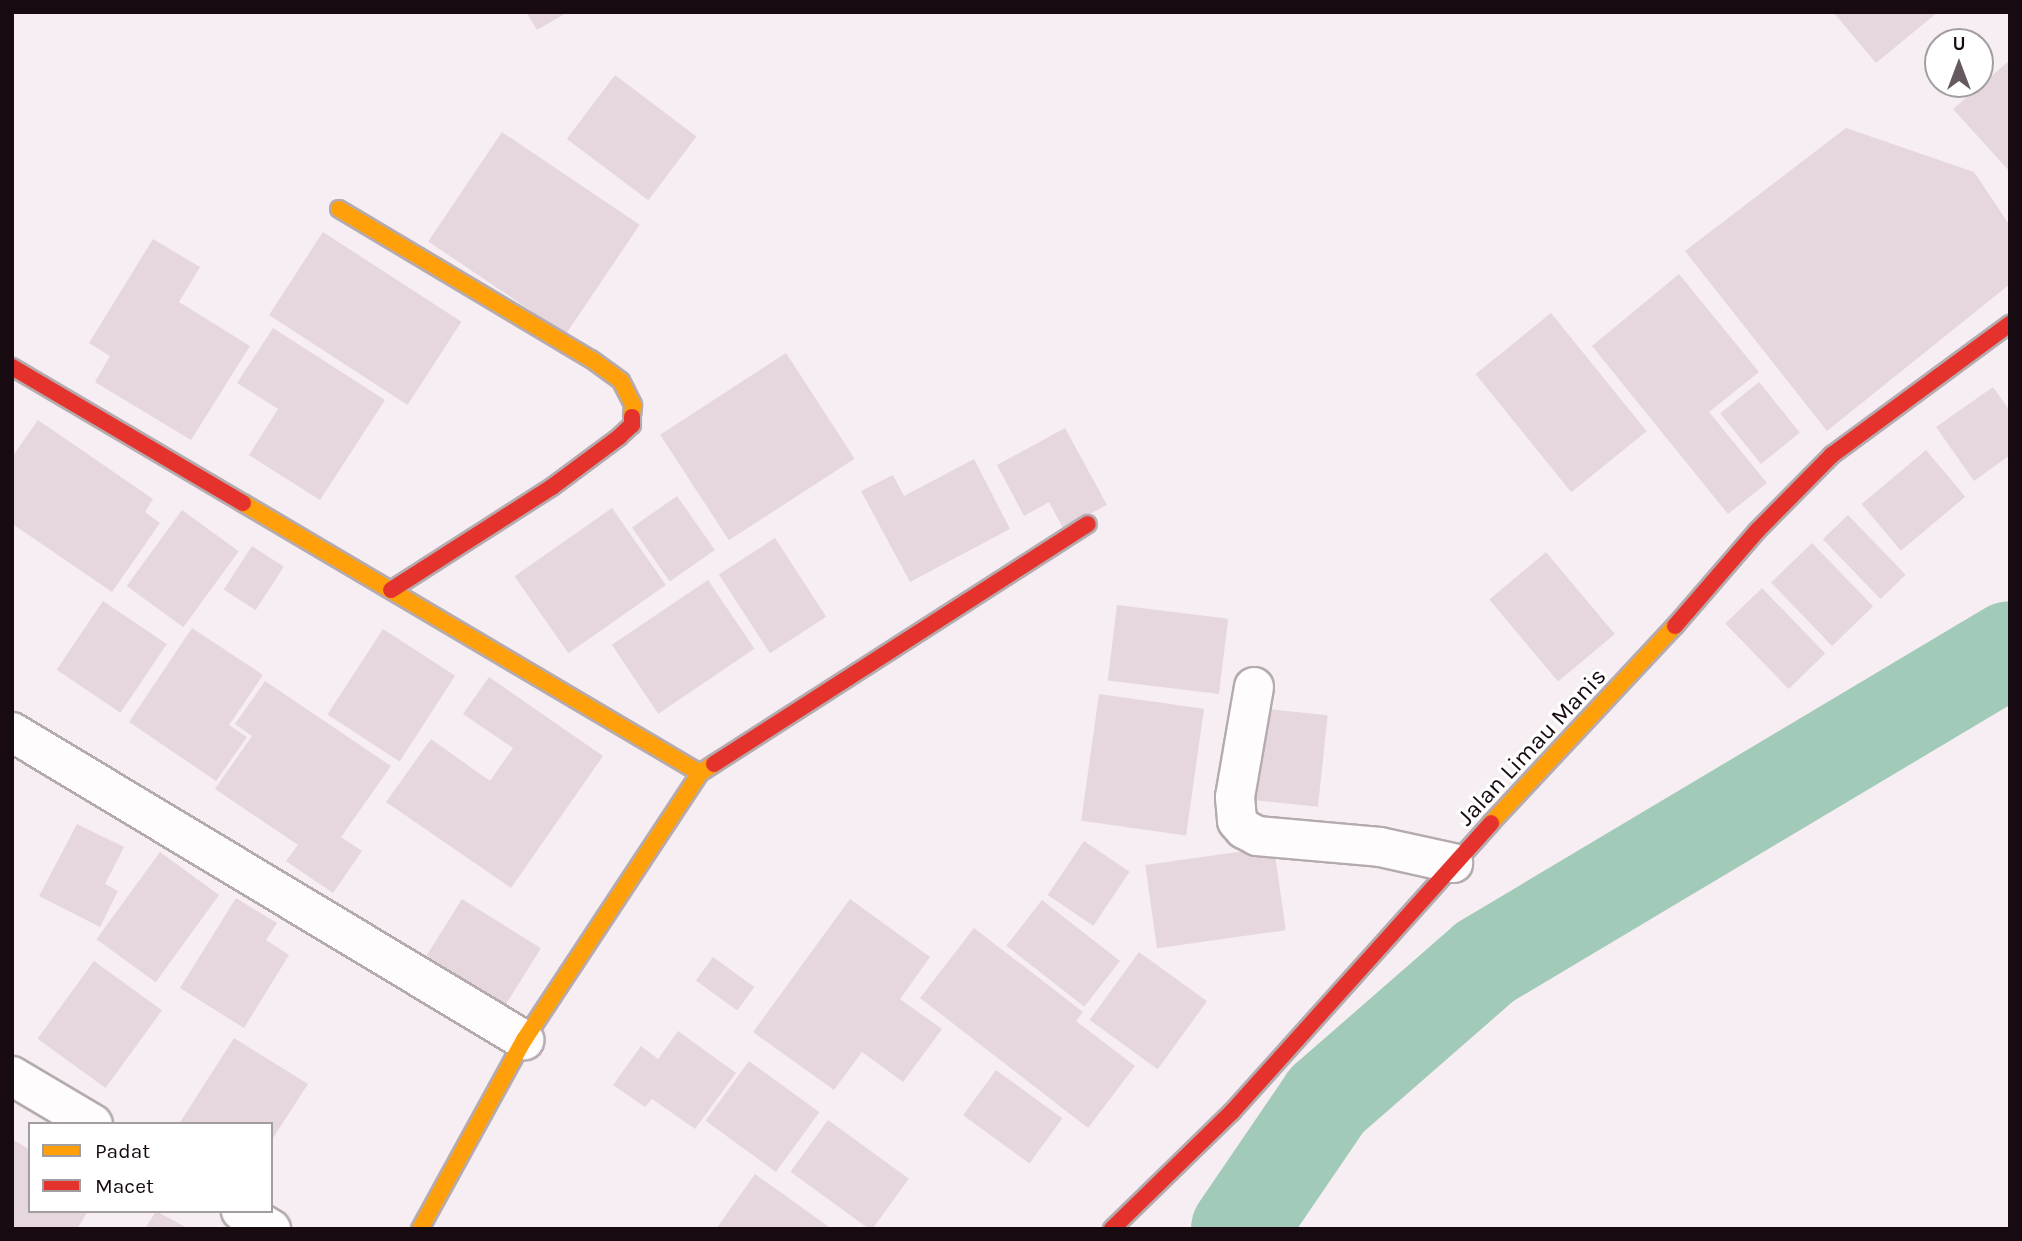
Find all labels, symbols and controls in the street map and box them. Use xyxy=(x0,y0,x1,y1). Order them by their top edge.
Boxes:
north arrow xyxy=(1924,28,1994,98)
text: U xyxy=(1952,33,1966,55)
street label: Jalan Limau Manis xyxy=(1452,662,1612,832)
legend xyxy=(28,1122,273,1213)
text: Padat xyxy=(95,1139,150,1163)
text: Macet xyxy=(95,1174,154,1198)

